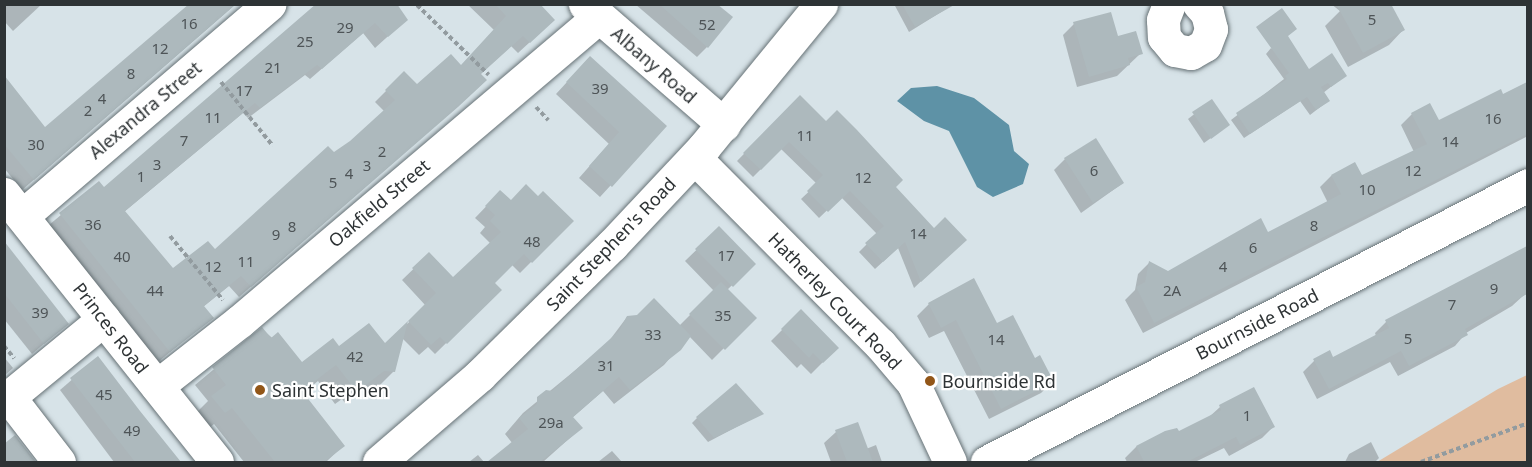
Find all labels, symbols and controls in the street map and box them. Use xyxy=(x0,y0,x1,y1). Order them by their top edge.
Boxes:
house number: 5 xyxy=(1368,11,1376,29)
house number: 16 xyxy=(180,15,198,33)
house number: 52 xyxy=(698,16,716,34)
house number: 29 xyxy=(336,19,354,37)
street label: Albany Road xyxy=(607,22,701,108)
house number: 25 xyxy=(296,33,314,51)
house number: 12 xyxy=(151,40,169,58)
street label: Alexandra Street xyxy=(84,57,206,163)
house number: 21 xyxy=(264,59,282,77)
house number: 8 xyxy=(127,65,135,83)
house number: 39 xyxy=(591,80,609,98)
house number: 17 xyxy=(235,82,253,100)
house number: 4 xyxy=(98,90,106,108)
house number: 2 xyxy=(84,102,92,120)
house number: 11 xyxy=(204,109,222,127)
house number: 16 xyxy=(1484,110,1502,128)
house number: 11 xyxy=(796,127,814,145)
house number: 7 xyxy=(180,132,188,150)
house number: 14 xyxy=(1441,133,1459,151)
house number: 30 xyxy=(27,136,45,154)
house number: 2 xyxy=(378,143,386,161)
street label: Oakfield Street xyxy=(324,154,434,252)
house number: 3 xyxy=(153,156,161,174)
house number: 3 xyxy=(363,157,371,175)
house number: 6 xyxy=(1090,162,1098,180)
house number: 12 xyxy=(1404,162,1422,180)
house number: 4 xyxy=(345,165,353,183)
house number: 1 xyxy=(137,168,145,186)
house number: 12 xyxy=(854,169,872,187)
street label: Saint Stephen's Road xyxy=(542,173,680,315)
house number: 5 xyxy=(329,174,337,192)
house number: 10 xyxy=(1358,181,1376,199)
house number: 36 xyxy=(84,216,102,234)
house number: 8 xyxy=(1310,217,1318,235)
house number: 8 xyxy=(288,218,296,236)
house number: 14 xyxy=(909,225,927,243)
house number: 9 xyxy=(272,226,280,244)
street label: Hatherley Court Road xyxy=(764,228,906,374)
house number: 48 xyxy=(523,233,541,251)
house number: 6 xyxy=(1249,239,1257,257)
house number: 17 xyxy=(717,247,735,265)
house number: 40 xyxy=(113,248,131,266)
house number: 11 xyxy=(237,253,255,271)
house number: 12 xyxy=(204,258,222,276)
house number: 4 xyxy=(1219,258,1227,276)
street label: Princes Road xyxy=(69,278,153,378)
house number: 9 xyxy=(1490,280,1498,298)
house number: 44 xyxy=(146,282,164,300)
house number: 2A xyxy=(1163,282,1181,300)
street label: Bournside Road xyxy=(1192,284,1322,364)
house number: 7 xyxy=(1448,296,1456,314)
house number: 39 xyxy=(31,304,49,322)
house number: 35 xyxy=(714,307,732,325)
house number: 33 xyxy=(644,326,662,344)
house number: 5 xyxy=(1404,330,1412,348)
house number: 14 xyxy=(987,331,1005,349)
house number: 42 xyxy=(346,348,364,366)
house number: 31 xyxy=(597,357,615,375)
place label: Bournside Rd xyxy=(942,370,1056,392)
marker: Bournside Rd xyxy=(923,374,937,388)
place label: Saint Stephen xyxy=(272,379,389,401)
marker: Saint Stephen xyxy=(253,383,267,397)
house number: 45 xyxy=(95,386,113,404)
house number: 1 xyxy=(1243,407,1251,425)
house number: 29a xyxy=(538,414,564,432)
house number: 49 xyxy=(123,422,141,440)

